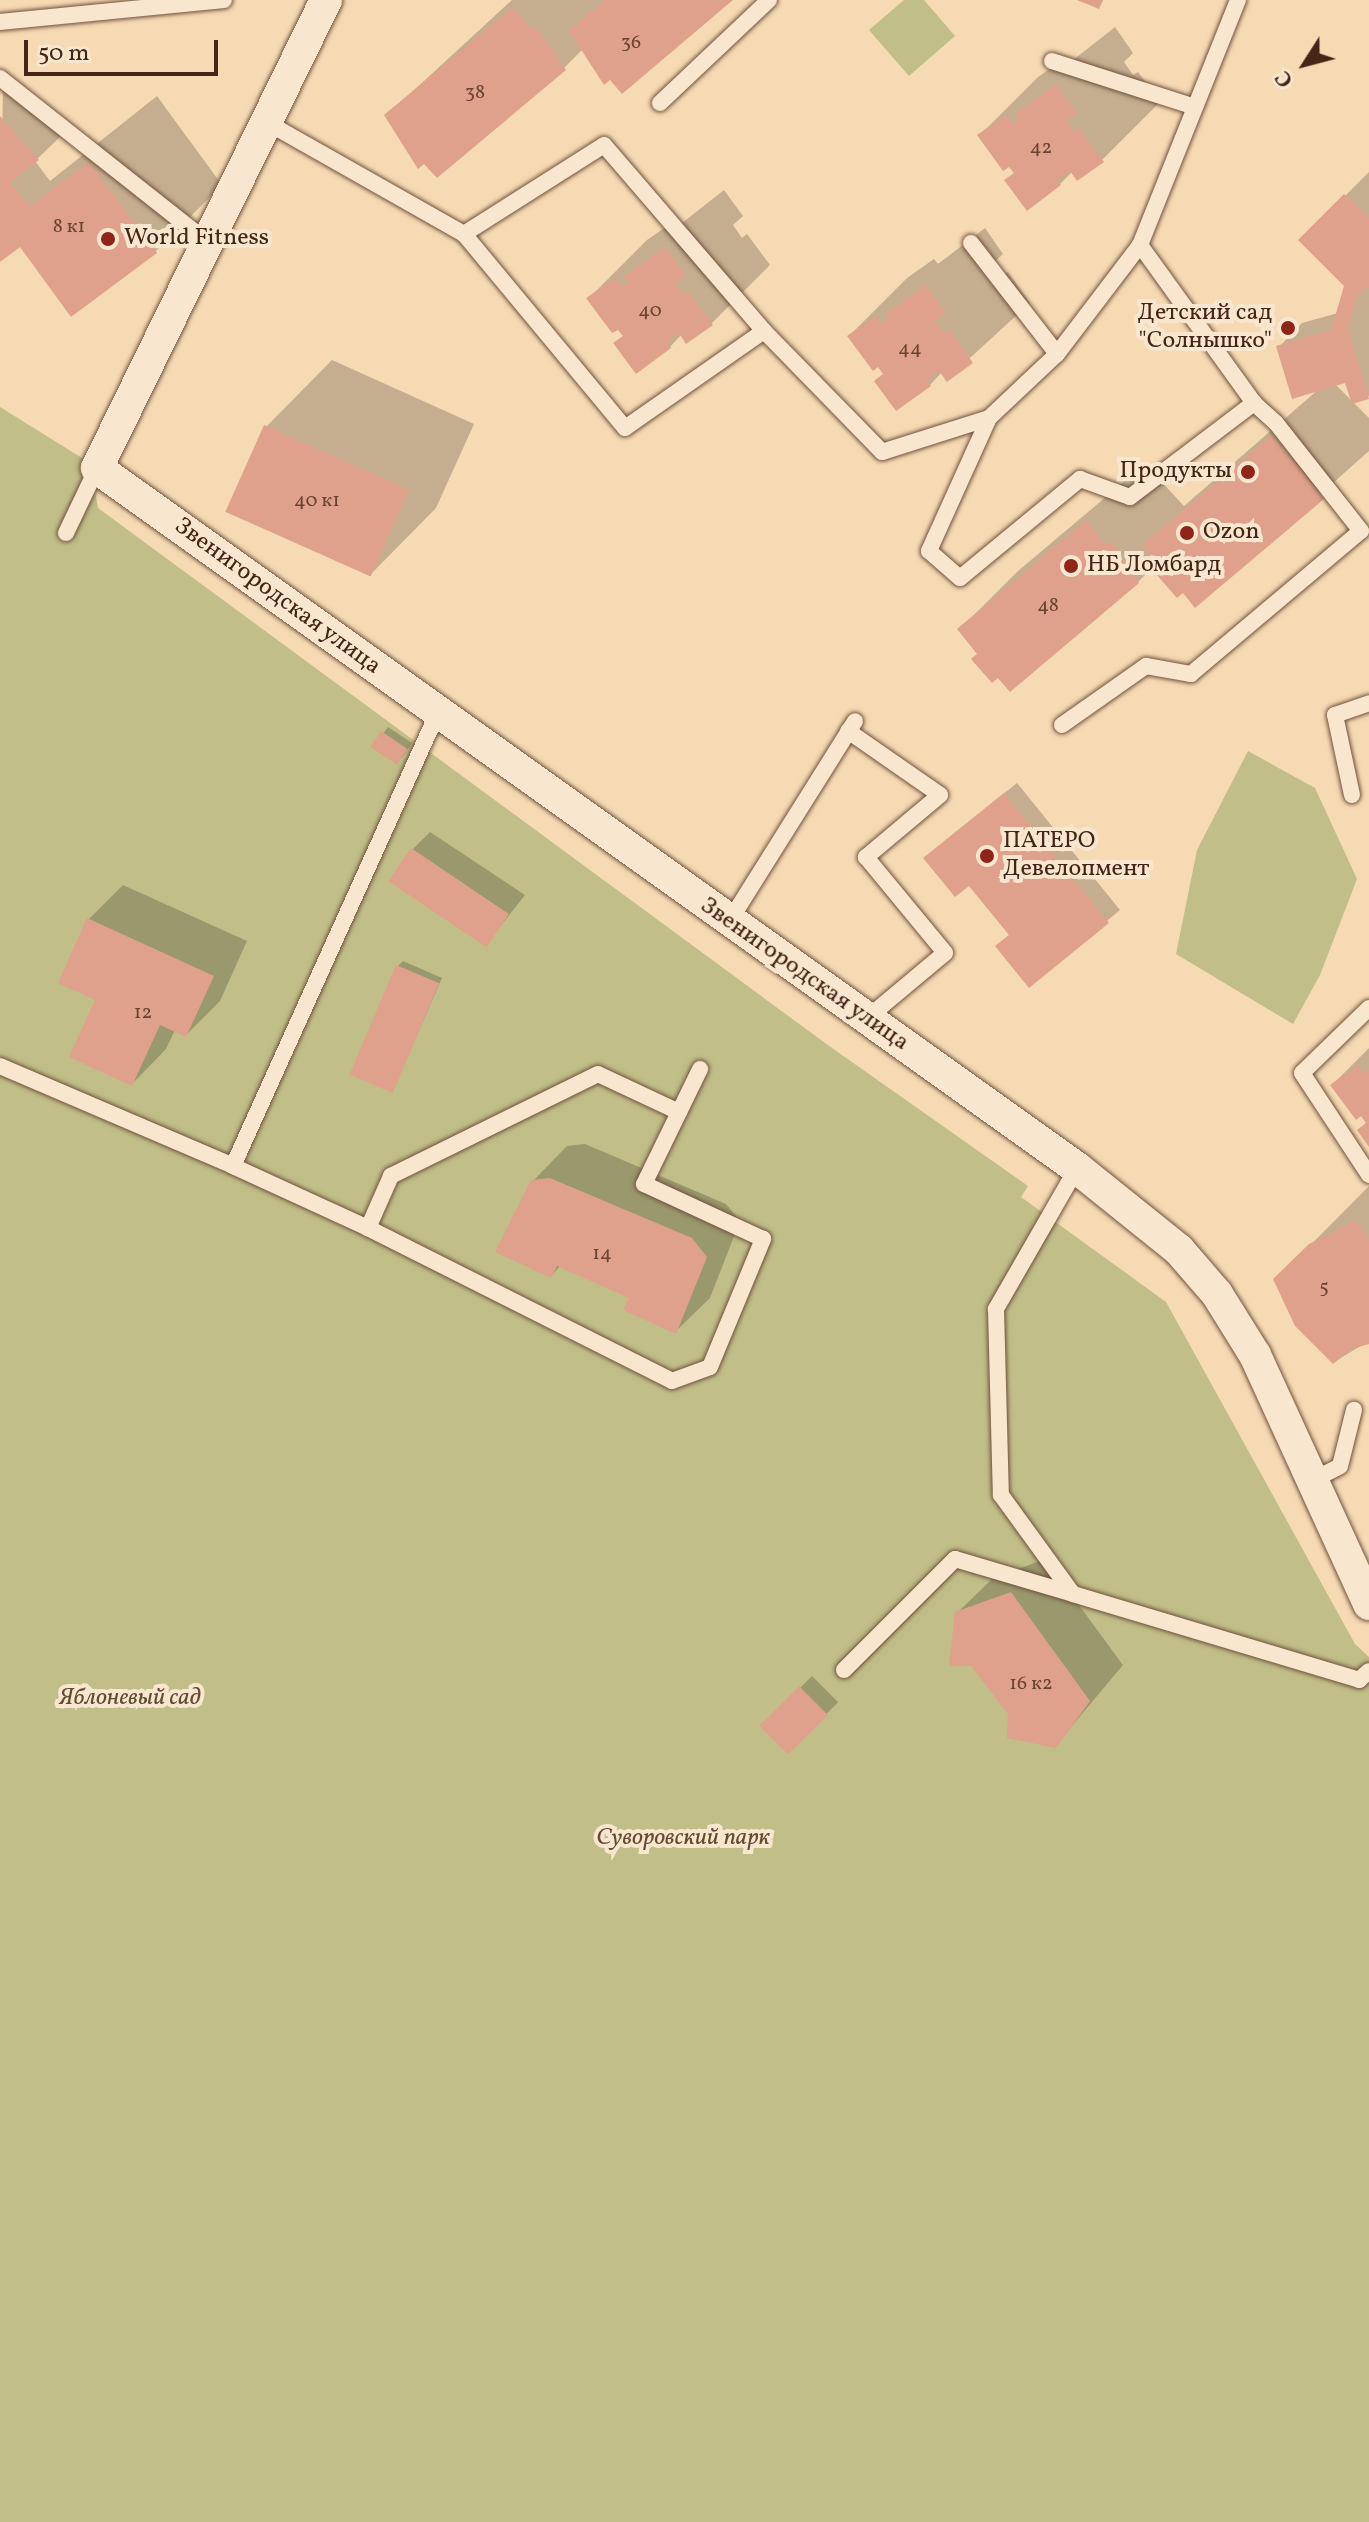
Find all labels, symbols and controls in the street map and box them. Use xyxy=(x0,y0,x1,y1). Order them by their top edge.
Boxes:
scale bar xyxy=(28,24,222,74)
north arrow xyxy=(1265,24,1345,104)
house number: 36 xyxy=(621,31,641,55)
text: 50 m xyxy=(38,37,90,71)
text: С xyxy=(1268,64,1302,93)
house number: 38 xyxy=(465,81,485,105)
house number: 42 xyxy=(1030,136,1052,160)
house number: 8 к1 xyxy=(53,215,85,239)
place label: World Fitness xyxy=(124,225,269,253)
marker: World Fitness xyxy=(99,230,117,248)
house number: 40 xyxy=(638,299,662,323)
place label: Детский сад "Солнышко" xyxy=(1138,300,1272,356)
marker: Детский сад "Солнышко" xyxy=(1279,319,1297,337)
house number: 44 xyxy=(898,337,922,361)
place label: Продукты xyxy=(1120,458,1232,486)
marker: Продукты xyxy=(1239,463,1257,481)
house number: 40 к1 xyxy=(294,489,340,513)
street label: Звенигородская улица xyxy=(168,512,386,682)
place label: Ozon xyxy=(1203,519,1260,547)
marker: Ozon xyxy=(1178,524,1196,542)
place label: НБ Ломбард xyxy=(1087,552,1221,580)
marker: НБ Ломбард xyxy=(1062,557,1080,575)
house number: 48 xyxy=(1037,594,1059,618)
place label: ПАТЕРО Девелопмент xyxy=(1003,828,1149,884)
marker: ПАТЕРО Девелопмент xyxy=(978,847,996,865)
street label: Звенигородская улица xyxy=(694,892,914,1058)
house number: 12 xyxy=(134,1001,152,1025)
house number: 14 xyxy=(592,1242,612,1266)
house number: 5 xyxy=(1319,1276,1329,1300)
house number: 16 к2 xyxy=(1009,1672,1053,1696)
park label: Яблоневый сад xyxy=(60,1685,200,1713)
park label: Суворовский парк xyxy=(596,1825,770,1853)

